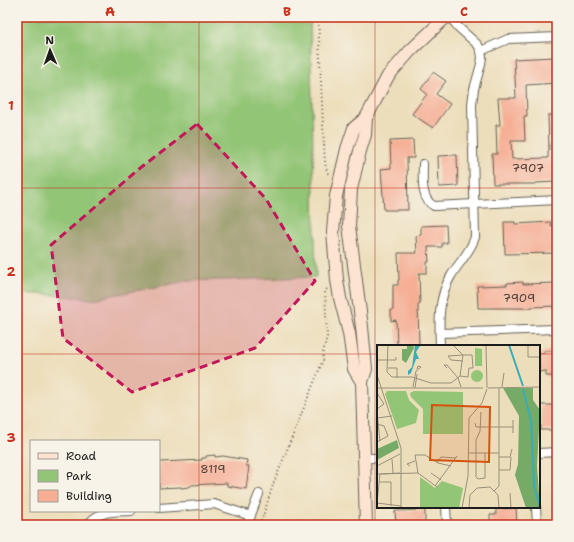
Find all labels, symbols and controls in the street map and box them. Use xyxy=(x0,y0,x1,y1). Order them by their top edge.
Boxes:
text: A xyxy=(105,3,115,20)
text: B xyxy=(283,3,291,20)
text: C xyxy=(460,3,468,20)
north arrow xyxy=(30,30,70,70)
text: N xyxy=(45,33,55,48)
text: 1 xyxy=(8,97,14,114)
house number: 7907 xyxy=(512,160,544,176)
text: 2 xyxy=(6,263,16,280)
house number: 7909 xyxy=(503,290,535,306)
inset map xyxy=(377,345,540,508)
text: 3 xyxy=(6,429,16,446)
legend xyxy=(30,440,160,512)
text: Road xyxy=(66,448,97,464)
house number: 8119 xyxy=(200,461,226,477)
text: Park xyxy=(66,468,92,484)
text: Building xyxy=(66,488,112,504)

